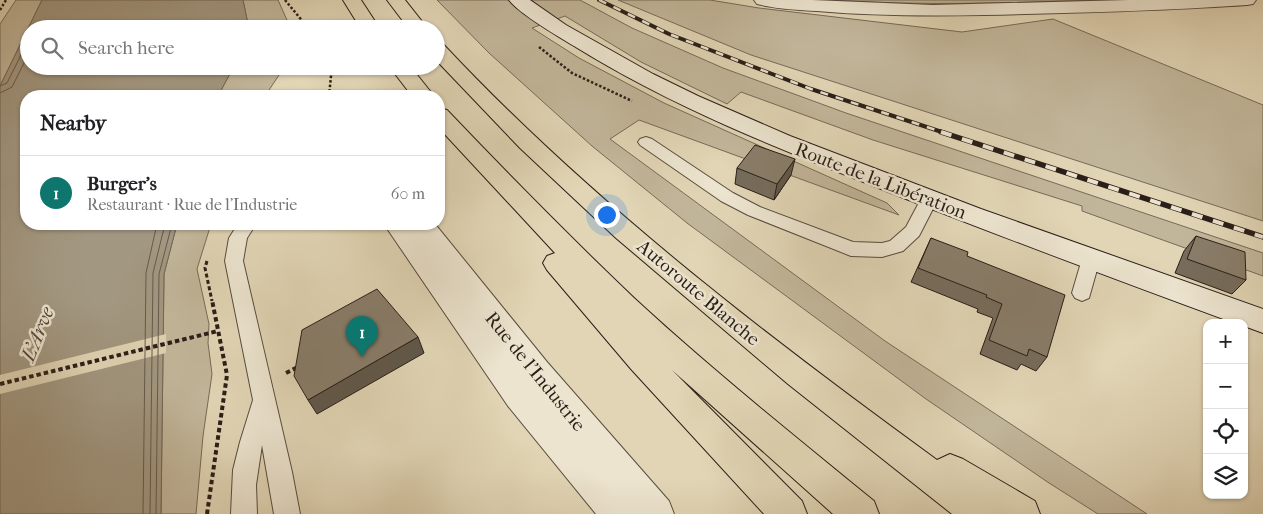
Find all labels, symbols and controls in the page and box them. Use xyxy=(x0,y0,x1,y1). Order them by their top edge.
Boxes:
search box xyxy=(20,20,445,75)
icon: search xyxy=(38,34,66,62)
text: Search here xyxy=(78,37,174,59)
text: Nearby xyxy=(40,111,106,135)
street label: Route de la Libération xyxy=(792,138,969,224)
text: Burger's xyxy=(87,173,157,195)
text: 1 xyxy=(53,184,59,203)
text: 60 m xyxy=(391,184,425,203)
text: Restaurant · Rue de l'Industrie xyxy=(87,195,297,214)
your location xyxy=(594,202,620,228)
street label: Autoroute Blanche xyxy=(632,234,764,350)
water label: L'Arve xyxy=(16,303,59,366)
street label: Rue de l'Industrie xyxy=(480,308,590,436)
pin: 1 xyxy=(346,316,378,357)
map controls xyxy=(1203,319,1248,499)
button: + xyxy=(1203,319,1248,364)
button: − xyxy=(1203,364,1248,409)
button: locate xyxy=(1203,409,1248,454)
button: layers xyxy=(1203,454,1248,499)

